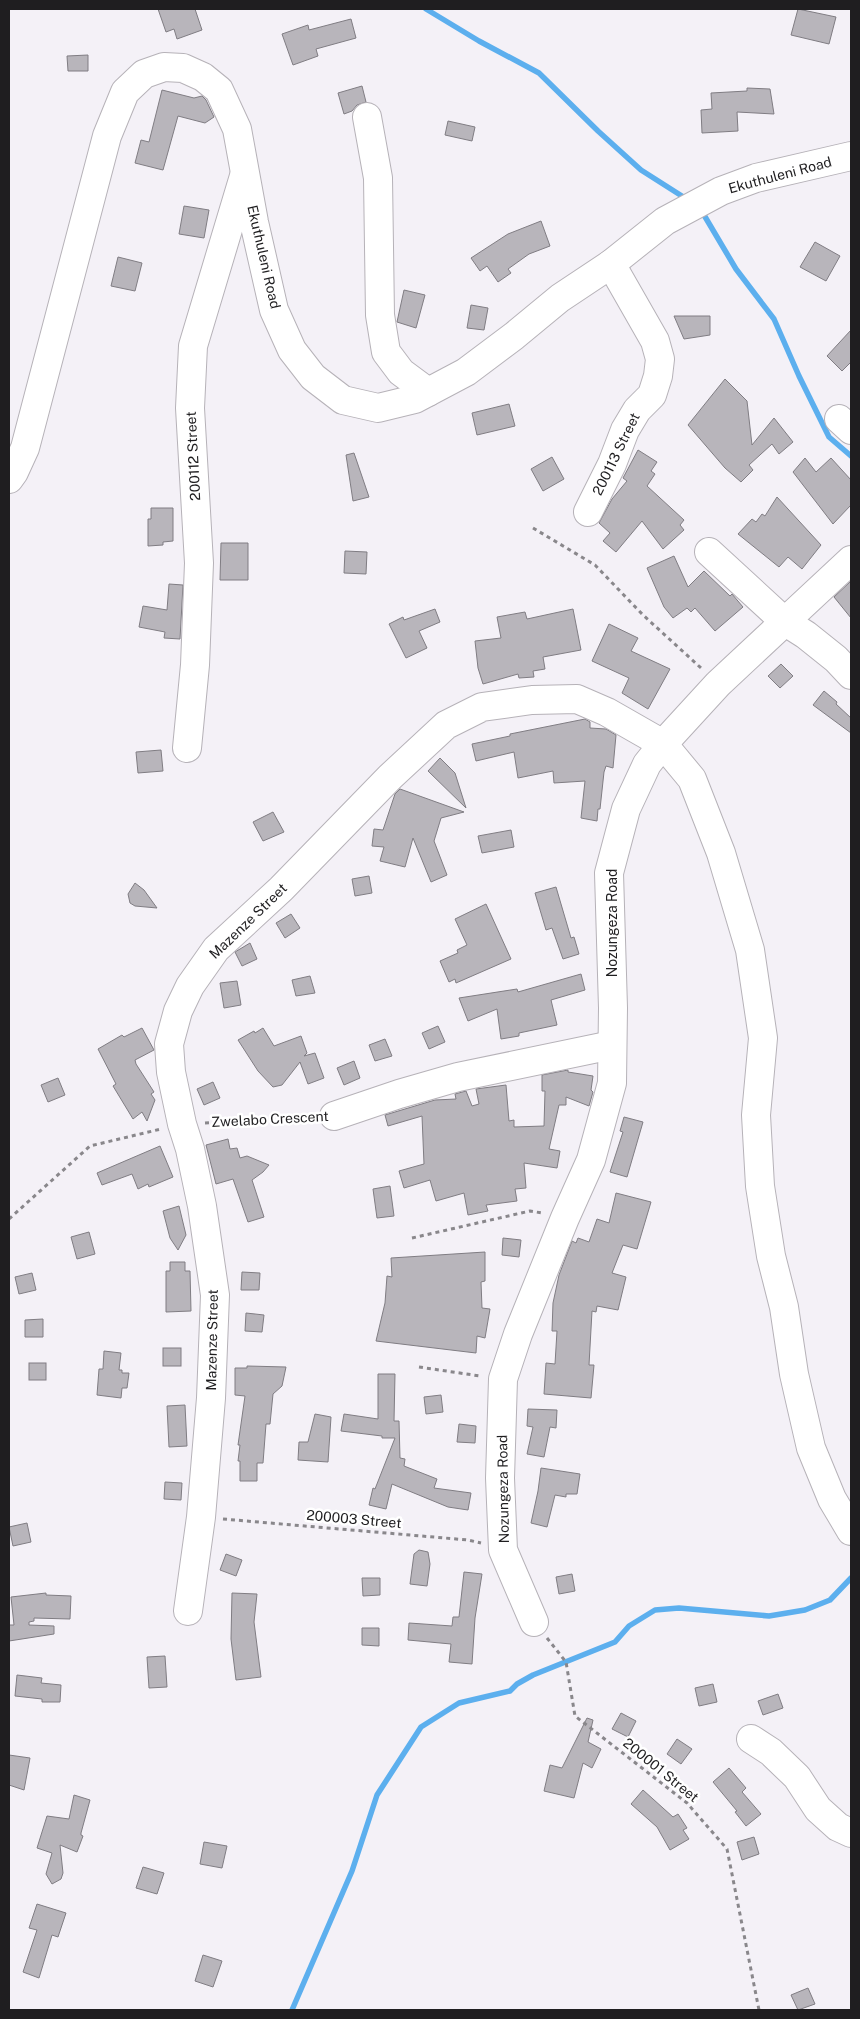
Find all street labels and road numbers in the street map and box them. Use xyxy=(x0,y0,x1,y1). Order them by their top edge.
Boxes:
street label: Ekuthuleni Road xyxy=(727,154,833,196)
street label: Ekuthuleni Road xyxy=(244,204,284,310)
street label: 200113 Street xyxy=(589,410,643,498)
street label: 200112 Street xyxy=(183,411,203,501)
street label: Nozungeza Road xyxy=(604,869,620,977)
street label: Mazenze Street xyxy=(206,880,290,962)
street label: Zwelabo Crescent xyxy=(211,1108,329,1130)
street label: Mazenze Street xyxy=(203,1289,221,1391)
street label: Nozungeza Road xyxy=(494,1435,512,1543)
street label: 200003 Street xyxy=(306,1507,402,1531)
street label: 200001 Street xyxy=(620,1735,702,1805)

